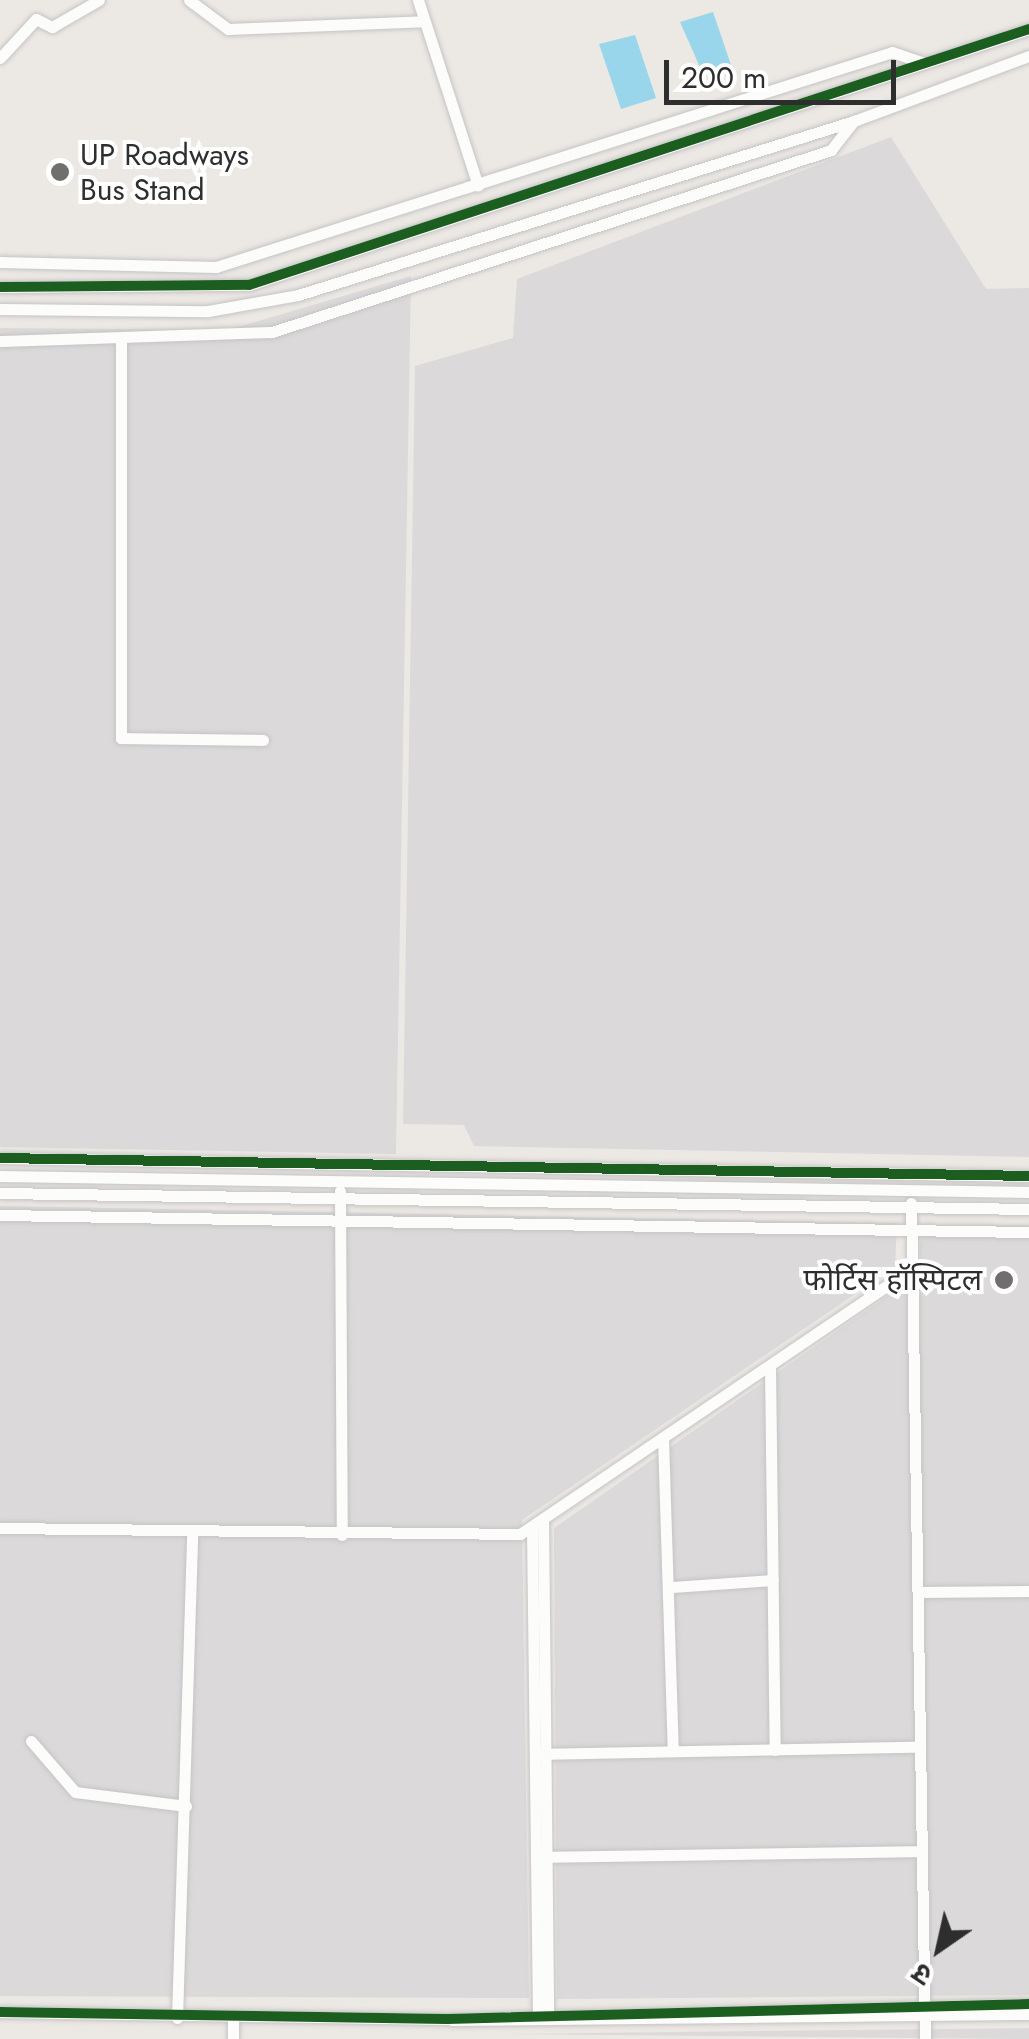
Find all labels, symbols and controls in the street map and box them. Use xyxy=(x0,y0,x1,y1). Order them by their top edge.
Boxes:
scale bar xyxy=(669,40,902,102)
text: 200 m xyxy=(681,56,766,99)
place label: UP Roadways Bus Stand xyxy=(80,137,249,208)
marker: UP Roadways Bus Stand xyxy=(49,161,71,183)
place label: फोर्टिस हॉस्पिटल xyxy=(803,1262,982,1298)
marker: फोर्टिस हॉस्पिटल xyxy=(991,1267,1017,1293)
north arrow xyxy=(889,1899,989,1999)
text: उ xyxy=(904,1953,940,1996)

